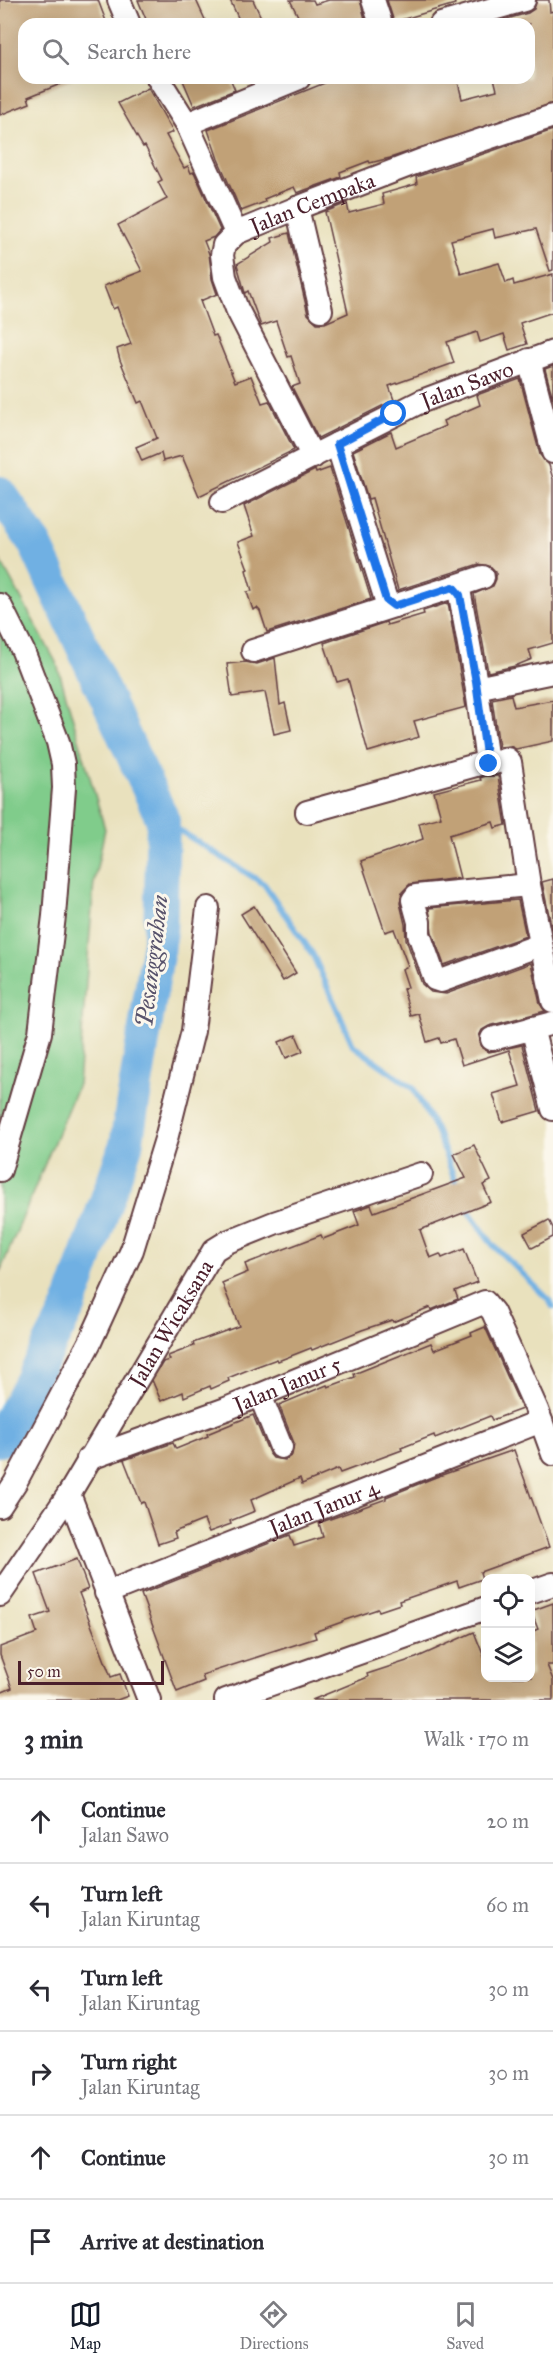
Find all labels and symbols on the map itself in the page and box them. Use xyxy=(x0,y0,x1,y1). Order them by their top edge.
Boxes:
street label: Jalan Cempaka xyxy=(244,166,379,241)
street label: Jalan Sawo xyxy=(415,355,517,415)
route start xyxy=(380,400,406,426)
route end xyxy=(475,750,501,776)
water label: Pesanggrahan xyxy=(129,893,175,1029)
street label: Jalan Wicaksana xyxy=(122,1254,220,1394)
street label: Jalan Janur 5 xyxy=(228,1350,345,1419)
street label: Jalan Janur 4 xyxy=(263,1473,383,1542)
scale bar xyxy=(18,1658,164,1686)

